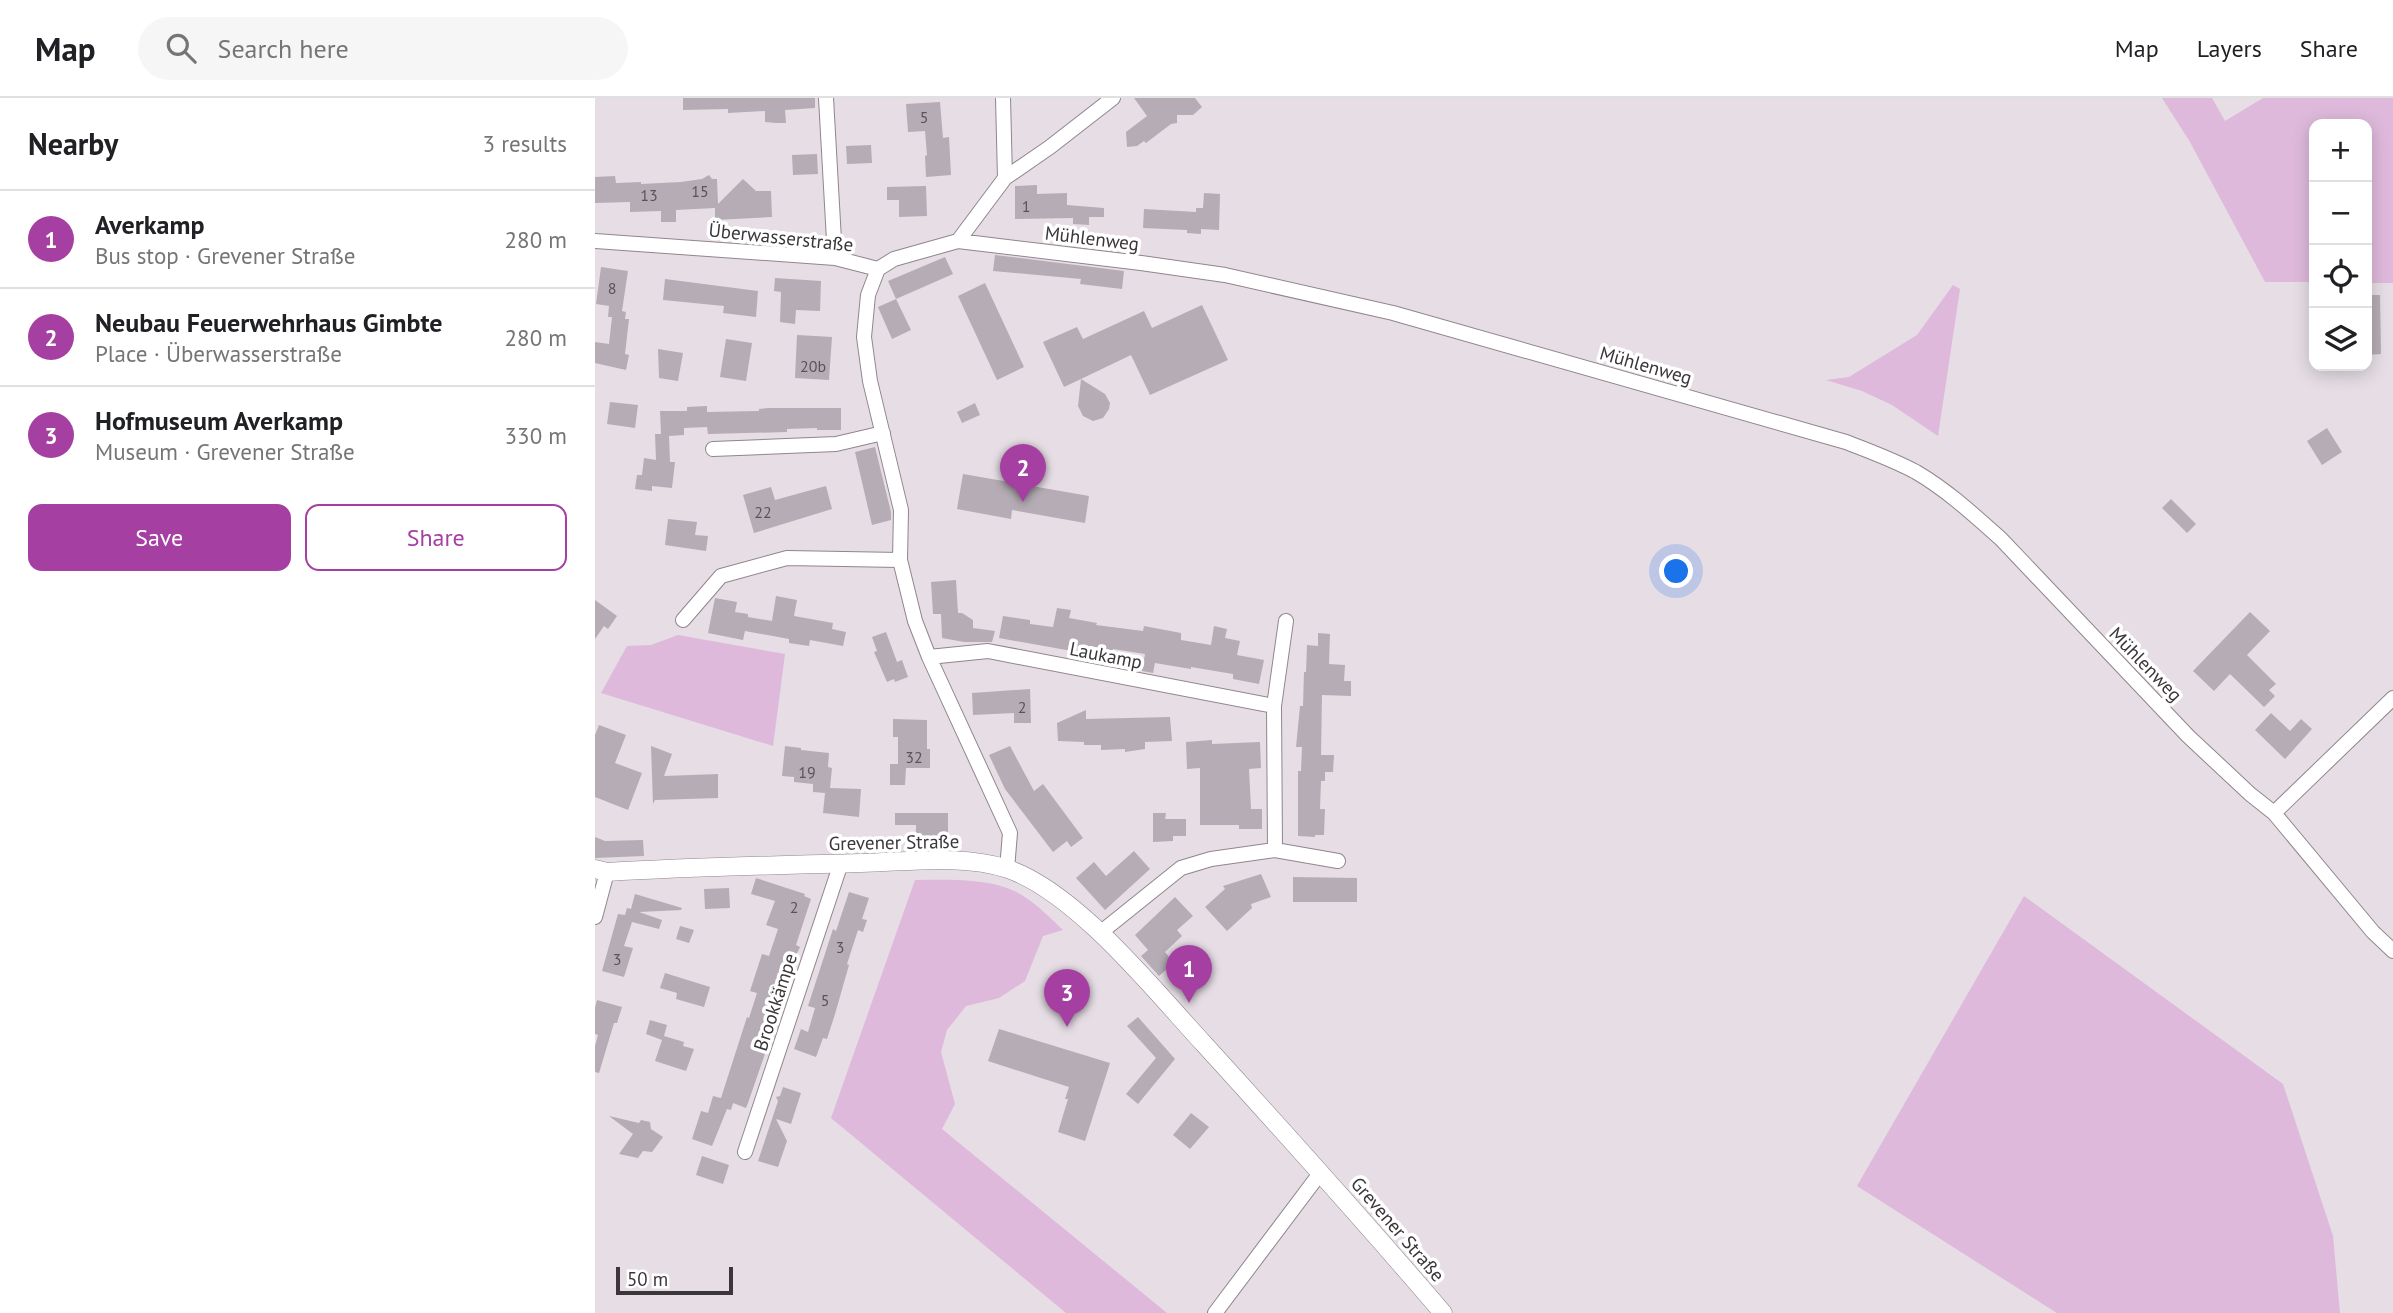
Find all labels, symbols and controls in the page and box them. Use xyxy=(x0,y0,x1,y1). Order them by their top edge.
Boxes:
search box xyxy=(138,17,628,80)
text: Map xyxy=(35,27,96,70)
icon: search xyxy=(162,29,200,67)
text: Search here xyxy=(218,32,349,65)
text: Map xyxy=(2115,33,2159,64)
text: Layers xyxy=(2197,33,2262,64)
text: Share xyxy=(2300,33,2358,64)
house number: 5 xyxy=(920,107,928,127)
map controls xyxy=(2309,119,2372,371)
button: + xyxy=(2309,119,2372,182)
text: Nearby xyxy=(28,124,118,163)
text: 3 results xyxy=(483,129,567,158)
house number: 15 xyxy=(691,181,709,201)
button: − xyxy=(2309,182,2372,245)
house number: 13 xyxy=(640,185,658,205)
house number: 1 xyxy=(1022,196,1030,216)
text: Averkamp xyxy=(95,208,205,241)
street label: Überwasserstraße xyxy=(707,217,855,257)
street label: Mühlenweg xyxy=(1044,220,1140,256)
text: 1 xyxy=(44,225,58,254)
text: 280 m xyxy=(505,225,567,254)
text: Bus stop · Grevener Straße xyxy=(95,241,355,270)
button: locate xyxy=(2309,245,2372,308)
house number: 8 xyxy=(608,278,616,298)
text: Neubau Feuerwehrhaus Gimbte xyxy=(95,306,443,339)
button: layers xyxy=(2309,308,2372,371)
text: 2 xyxy=(44,323,58,352)
text: 280 m xyxy=(505,323,567,352)
text: Place · Überwasserstraße xyxy=(95,339,342,368)
street label: Mühlenweg xyxy=(1597,340,1695,390)
house number: 20b xyxy=(800,356,826,376)
text: Hofmuseum Averkamp xyxy=(95,404,343,437)
text: 3 xyxy=(44,421,58,450)
text: 330 m xyxy=(505,421,567,450)
text: Museum · Grevener Straße xyxy=(95,437,355,466)
pin: 2 xyxy=(1000,444,1046,502)
house number: 22 xyxy=(754,502,772,522)
button: Save xyxy=(28,504,291,571)
button: Share xyxy=(305,504,567,571)
your location xyxy=(1659,554,1693,588)
street label: Mühlenweg xyxy=(2104,622,2188,706)
street label: Laukamp xyxy=(1068,636,1144,674)
house number: 2 xyxy=(1018,697,1026,717)
house number: 32 xyxy=(905,747,923,767)
house number: 19 xyxy=(798,762,816,782)
street label: Grevener Straße xyxy=(828,829,960,855)
house number: 2 xyxy=(790,897,798,917)
house number: 3 xyxy=(836,937,844,957)
pin: 1 xyxy=(1166,945,1212,1003)
house number: 3 xyxy=(613,949,621,969)
street label: Brookkämpe xyxy=(748,950,802,1054)
pin: 3 xyxy=(1044,969,1090,1027)
house number: 5 xyxy=(821,990,829,1010)
street label: Grevener Straße xyxy=(1346,1172,1450,1286)
scale bar xyxy=(616,1264,733,1296)
text: 50 m xyxy=(627,1267,668,1291)

